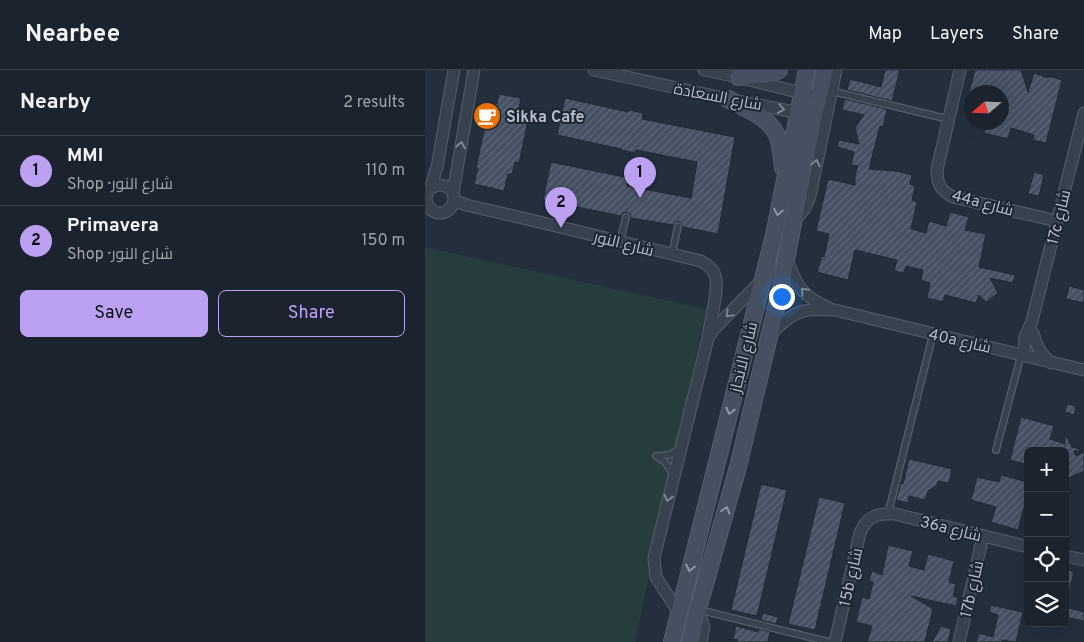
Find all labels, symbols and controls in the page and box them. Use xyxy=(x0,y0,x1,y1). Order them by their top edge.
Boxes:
text: Nearbee xyxy=(25,20,120,50)
text: Map xyxy=(868,23,902,46)
text: Layers xyxy=(930,23,984,46)
text: Share xyxy=(1012,23,1059,46)
street label: شارع السعادة xyxy=(672,80,763,116)
north arrow xyxy=(964,85,1009,130)
text: Nearby xyxy=(20,89,91,116)
text: 2 results xyxy=(343,93,405,113)
cafe icon: Sikka Cafe xyxy=(472,101,502,131)
one-way arrow xyxy=(776,103,785,114)
place label: Sikka Cafe xyxy=(506,108,585,128)
one-way arrow xyxy=(455,141,465,150)
text: MMI xyxy=(67,144,103,168)
pin: 1 xyxy=(624,157,656,198)
one-way arrow xyxy=(811,159,821,168)
text: 1 xyxy=(33,161,39,181)
text: 110 m xyxy=(365,161,405,181)
text: Shop · شارع النور xyxy=(67,175,173,195)
street label: 44a شارع xyxy=(949,186,1016,222)
pin: 2 xyxy=(545,187,577,228)
street label: 17c شارع xyxy=(1044,188,1076,247)
one-way arrow xyxy=(774,207,784,216)
text: Primavera xyxy=(67,214,159,238)
street label: شارع النور xyxy=(590,228,656,262)
text: 2 xyxy=(31,231,41,251)
text: 150 m xyxy=(362,231,405,251)
text: Shop · شارع النور xyxy=(67,245,173,265)
your location xyxy=(769,284,795,310)
one-way arrow xyxy=(800,288,809,297)
button: Save xyxy=(20,290,208,337)
button: Share xyxy=(218,290,405,337)
one-way arrow xyxy=(726,308,735,317)
street label: شارع الانجاز xyxy=(726,320,763,396)
street label: 40a شارع xyxy=(926,325,993,359)
one-way arrow xyxy=(725,406,736,415)
map controls xyxy=(1024,447,1069,627)
button: + xyxy=(1024,447,1069,492)
button: − xyxy=(1024,492,1069,537)
one-way arrow xyxy=(664,494,674,502)
one-way arrow xyxy=(720,507,730,515)
street label: 36a شارع xyxy=(918,513,983,547)
button: locate xyxy=(1024,537,1069,582)
street label: 15b شارع xyxy=(835,546,868,609)
street label: 17b شارع xyxy=(957,559,989,620)
one-way arrow xyxy=(685,564,696,573)
button: layers xyxy=(1024,582,1069,627)

